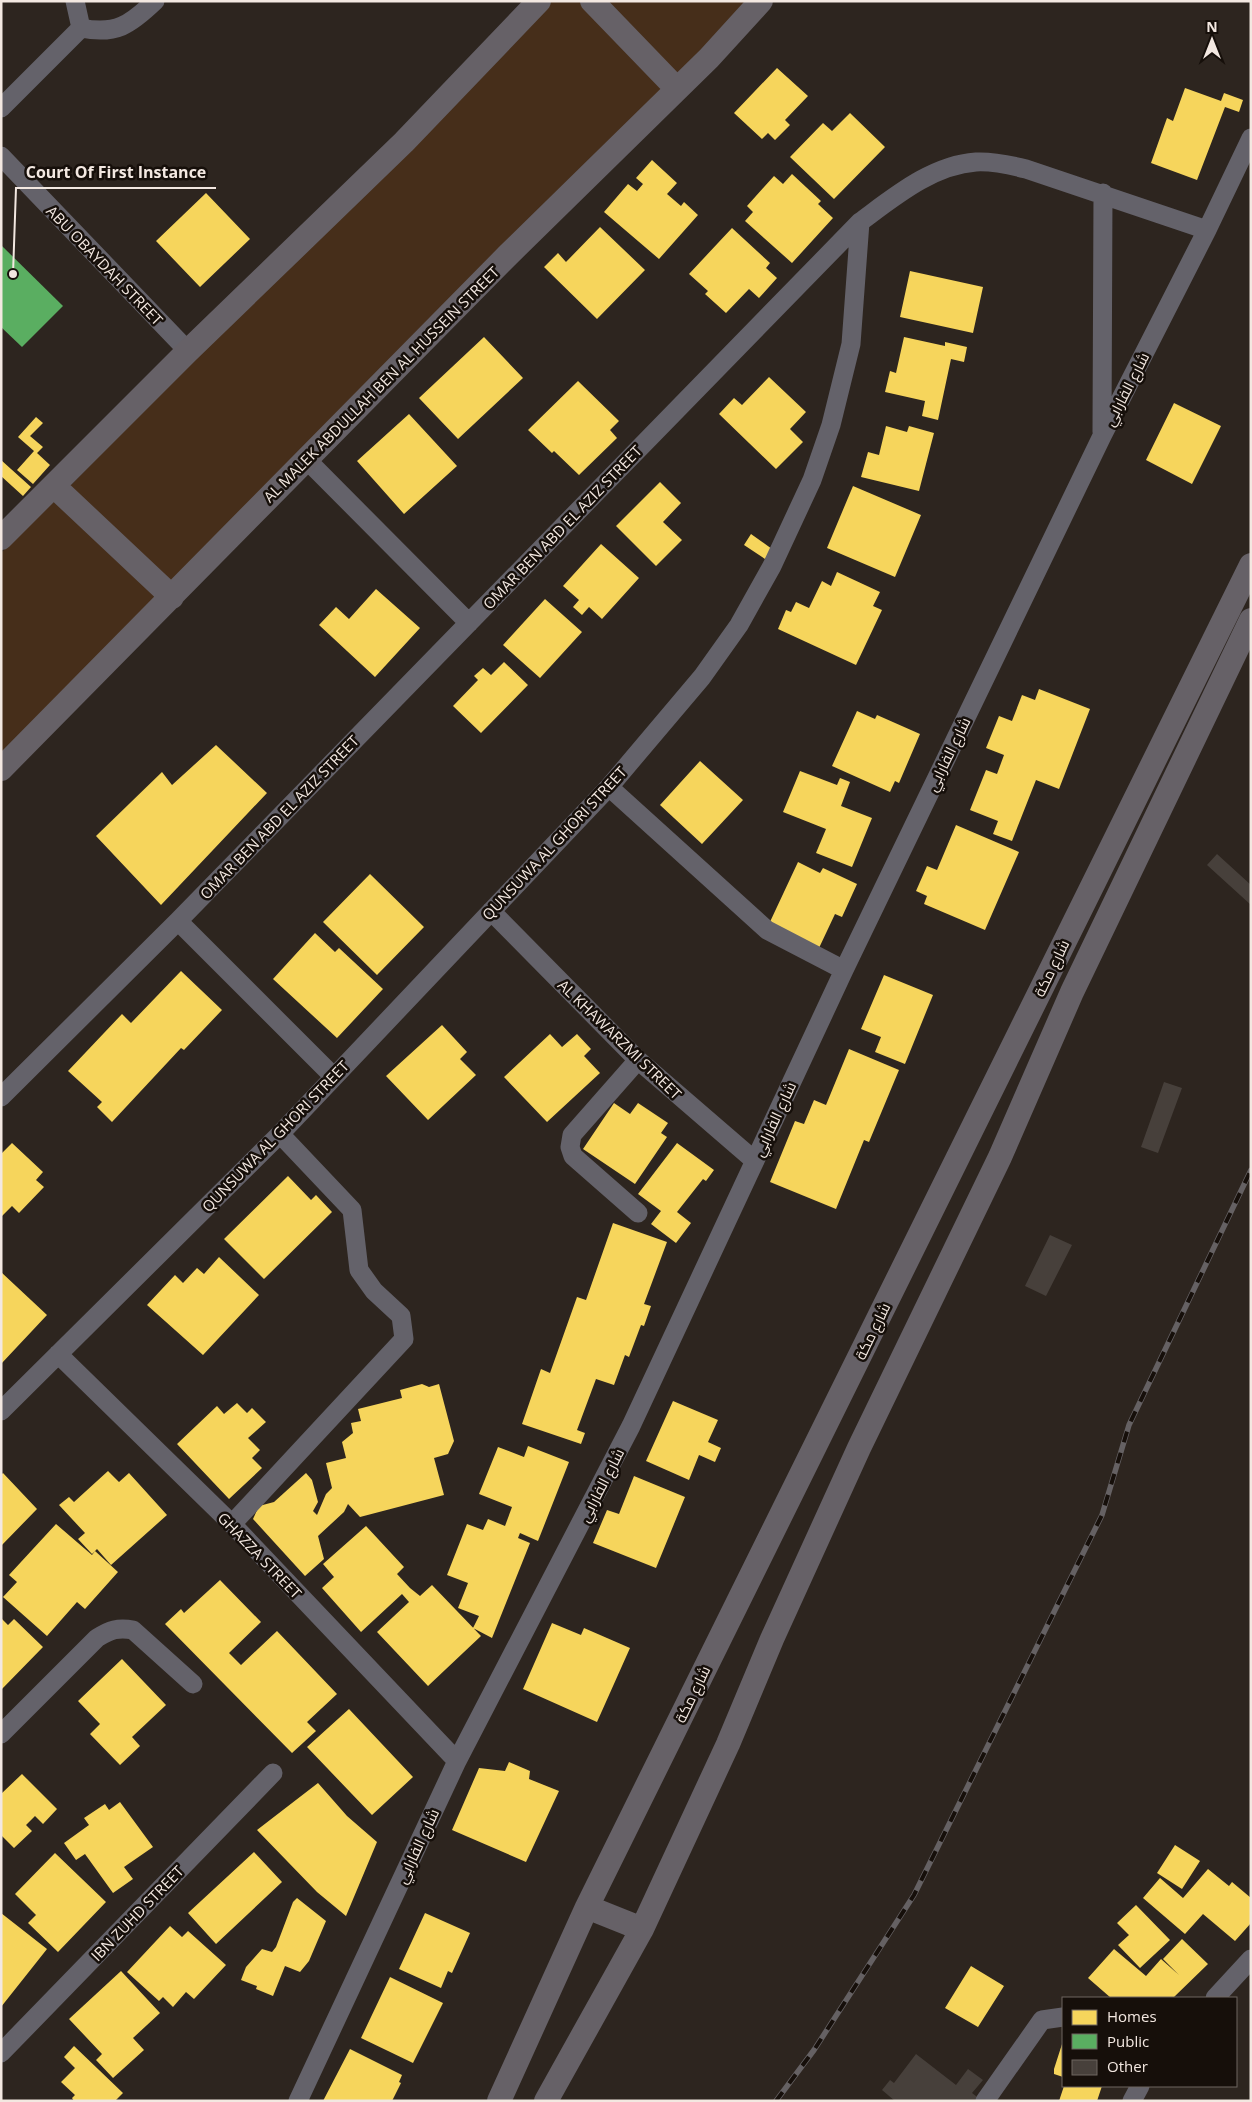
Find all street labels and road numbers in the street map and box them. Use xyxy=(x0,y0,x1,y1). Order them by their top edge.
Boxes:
street label: ABU OBAYDAH STREET xyxy=(42,201,168,330)
street label: AL MALEK ABDULLAH BEN AL HUSSEIN STREET xyxy=(259,261,504,506)
street label: شارع الفارابي xyxy=(1099,349,1156,431)
street label: OMAR BEN ABD EL AZIZ STREET xyxy=(478,440,646,613)
street label: شارع الفارابي xyxy=(921,713,977,796)
street label: OMAR BEN ABD EL AZIZ STREET xyxy=(195,730,363,903)
street label: QUNSUWA AL GHORI STREET xyxy=(477,761,631,924)
street label: شارع مكة xyxy=(1029,936,1075,1001)
street label: AL KHAWARZMI STREET xyxy=(554,975,687,1104)
street label: QUNSUWA AL GHORI STREET xyxy=(197,1055,353,1216)
street label: شارع الفارابي xyxy=(748,1078,803,1161)
street label: شارع مكة xyxy=(850,1299,896,1364)
street label: شارع الفارابي xyxy=(574,1445,631,1527)
street label: GHAZZA STREET xyxy=(214,1508,307,1603)
street label: شارع مكة xyxy=(670,1662,716,1727)
street label: شارع الفارابي xyxy=(391,1805,446,1888)
street label: IBN ZUHD STREET xyxy=(86,1861,188,1965)

